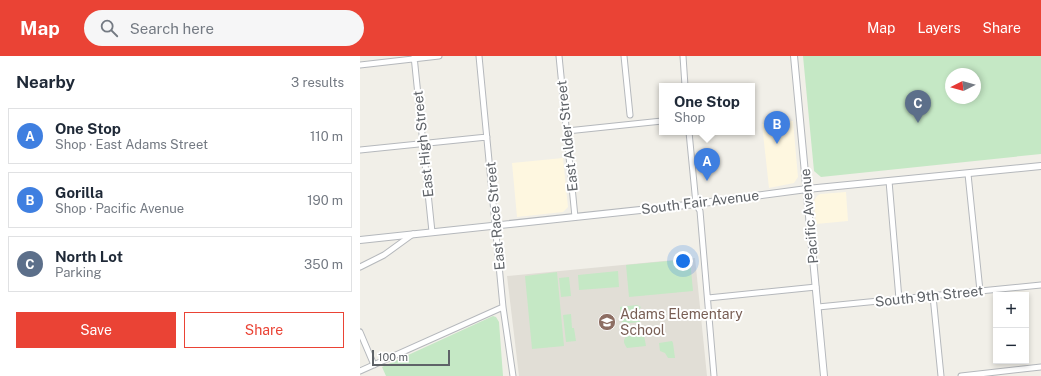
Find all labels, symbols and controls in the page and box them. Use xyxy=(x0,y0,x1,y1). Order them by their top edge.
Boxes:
search box xyxy=(84,10,364,46)
text: Map xyxy=(20,17,60,39)
icon: search xyxy=(98,17,120,39)
text: Search here xyxy=(130,20,214,37)
text: Map xyxy=(867,20,895,36)
text: Layers xyxy=(917,20,961,36)
text: Share xyxy=(983,20,1021,36)
north arrow xyxy=(945,68,981,104)
text: Nearby xyxy=(16,72,75,92)
text: 3 results xyxy=(291,75,344,90)
street label: East Alder Street xyxy=(553,80,581,192)
popup xyxy=(659,83,755,135)
street label: East High Street xyxy=(409,90,437,198)
pin: C xyxy=(905,90,931,123)
text: One Stop xyxy=(674,93,740,110)
text: Shop xyxy=(674,110,705,125)
pin: B xyxy=(764,111,790,144)
text: One Stop xyxy=(55,120,121,137)
text: A xyxy=(25,129,35,144)
text: 110 m xyxy=(310,129,343,144)
text: Shop · East Adams Street xyxy=(55,137,208,152)
pin: A xyxy=(694,148,720,181)
street label: East Race Street xyxy=(482,161,508,271)
street label: Pacific Avenue xyxy=(797,168,821,264)
text: Gorilla xyxy=(55,184,103,201)
street label: South Fair Avenue xyxy=(640,187,760,217)
text: B xyxy=(26,193,34,208)
text: 190 m xyxy=(307,193,343,208)
text: Shop · Pacific Avenue xyxy=(55,201,184,216)
text: North Lot xyxy=(55,248,123,265)
your location xyxy=(673,251,693,271)
text: C xyxy=(25,257,35,272)
text: 350 m xyxy=(304,257,343,272)
text: Parking xyxy=(55,265,102,280)
street label: South 9th Street xyxy=(874,282,984,310)
map controls xyxy=(993,292,1029,364)
button: + xyxy=(993,292,1029,328)
place label: Adams Elementary School xyxy=(620,306,743,338)
button: Save xyxy=(16,312,176,348)
button: Share xyxy=(184,312,344,348)
school or university icon: Adams Elementary School xyxy=(597,312,617,332)
button: − xyxy=(993,328,1029,364)
scale bar xyxy=(372,348,450,367)
text: 100 m xyxy=(378,351,408,363)

